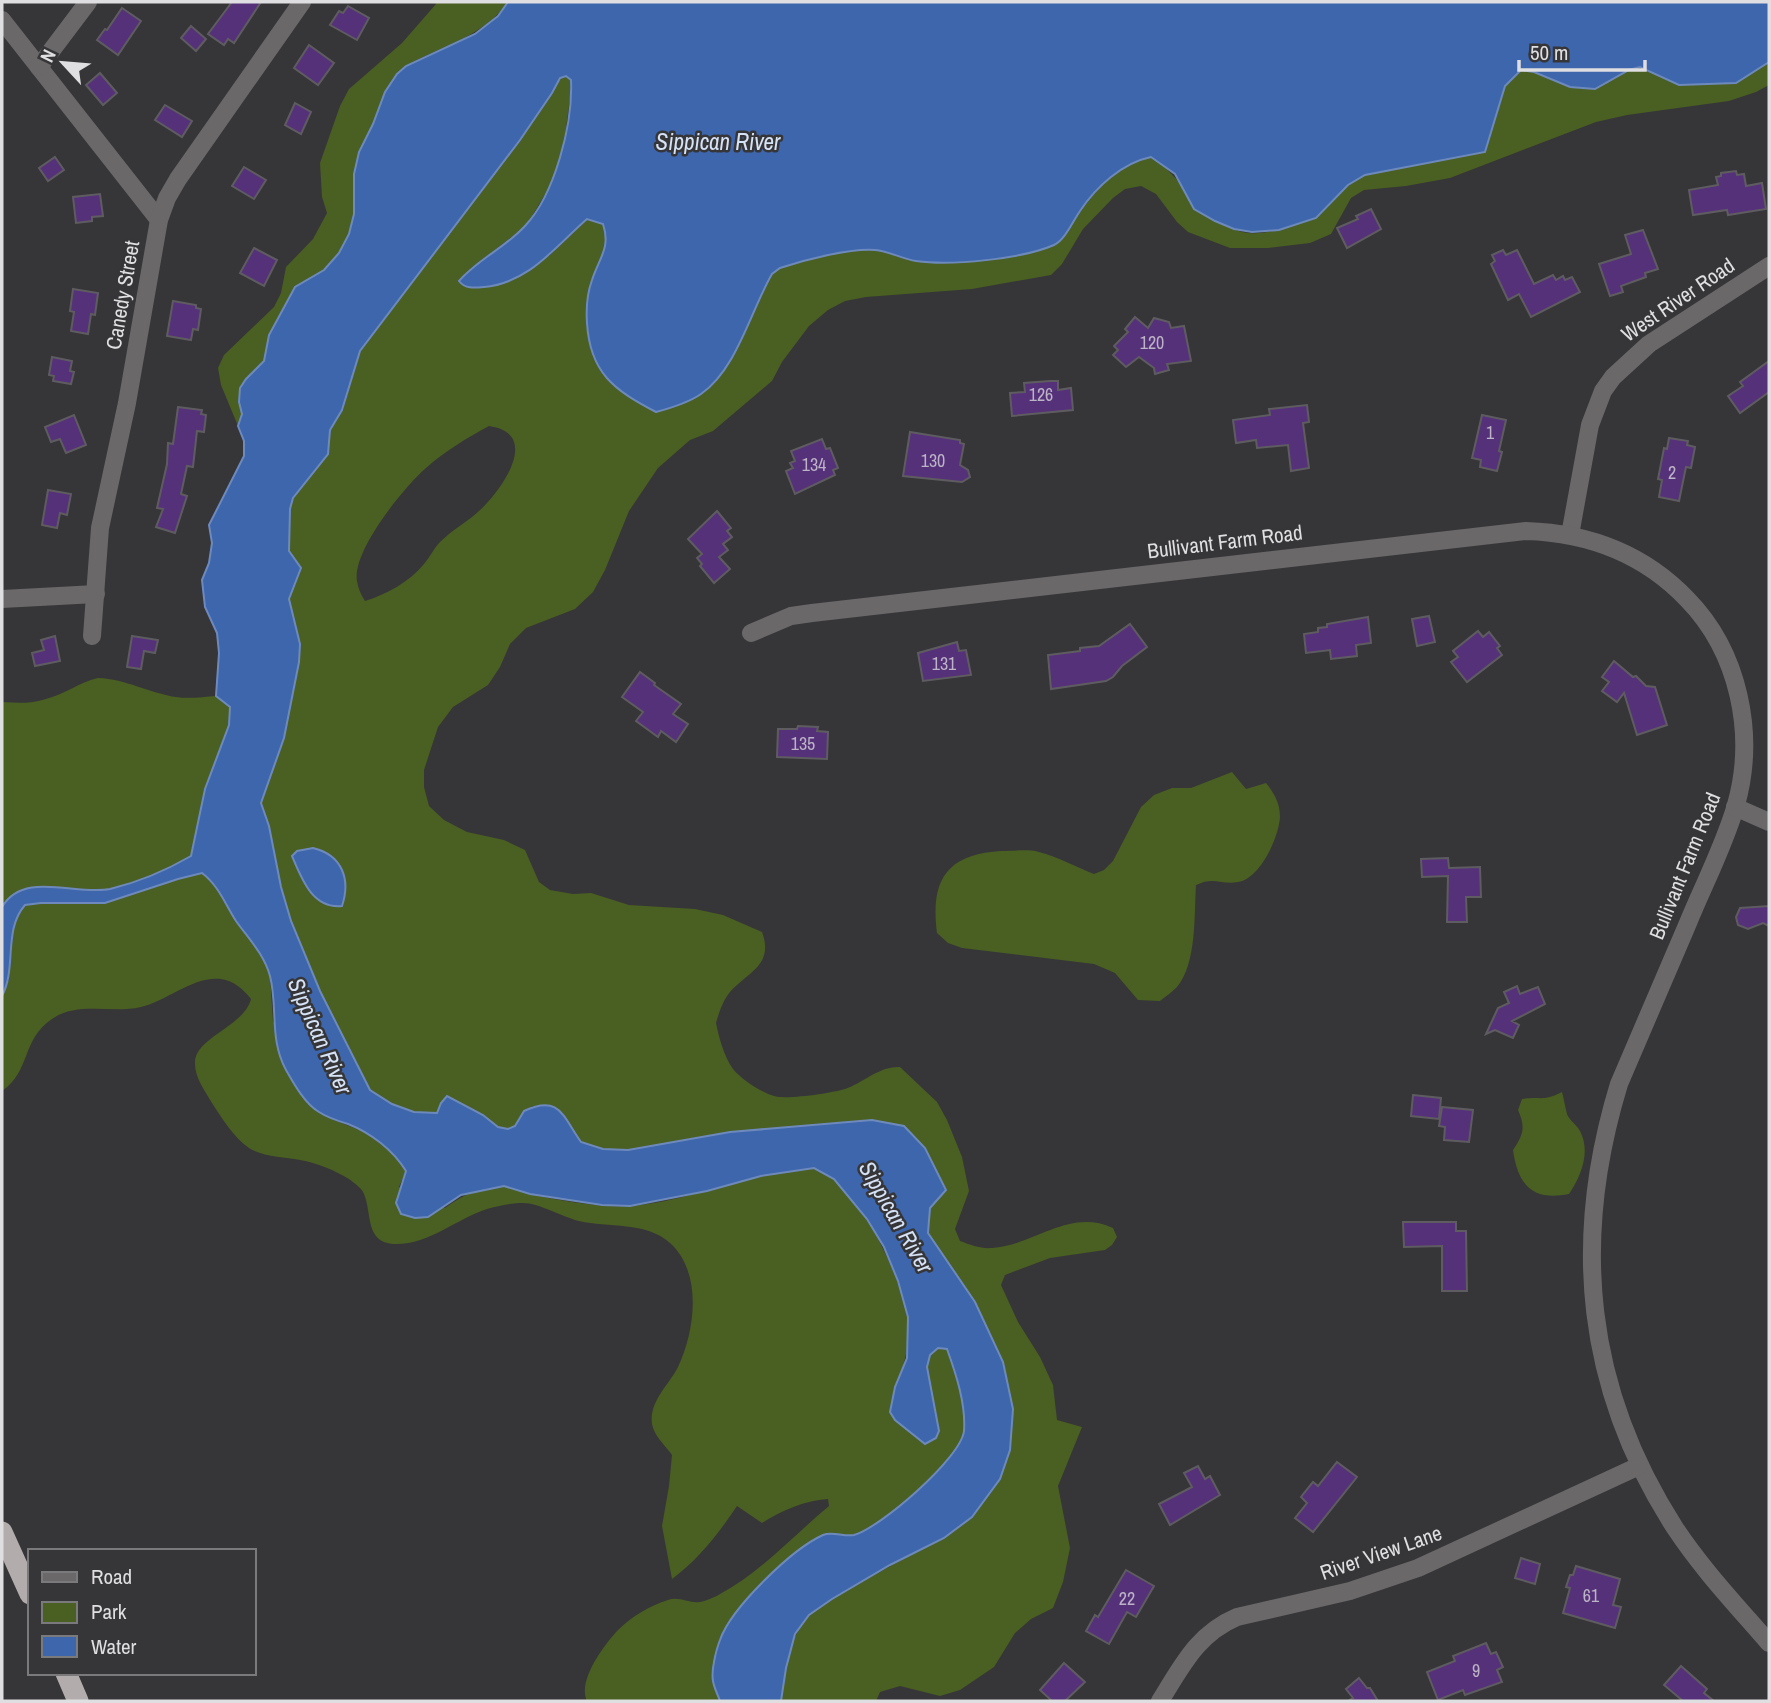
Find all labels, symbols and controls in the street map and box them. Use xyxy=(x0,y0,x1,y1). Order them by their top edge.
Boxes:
north arrow xyxy=(28,28,98,98)
scale bar xyxy=(1519,28,1645,72)
text: 50 m xyxy=(1530,38,1568,67)
text: N xyxy=(34,45,62,66)
water label: Sippican River xyxy=(656,126,781,157)
street label: Canedy Street xyxy=(99,238,146,352)
street label: West River Road xyxy=(1615,251,1740,348)
house number: 120 xyxy=(1140,330,1164,355)
house number: 126 xyxy=(1029,382,1053,407)
house number: 1 xyxy=(1486,420,1495,445)
house number: 130 xyxy=(921,448,945,473)
house number: 134 xyxy=(802,452,826,477)
house number: 2 xyxy=(1668,460,1676,485)
street label: Bullivant Farm Road xyxy=(1146,518,1304,565)
house number: 131 xyxy=(932,651,957,676)
house number: 135 xyxy=(791,731,815,756)
street label: Bullivant Farm Road xyxy=(1642,788,1727,944)
water label: Sippican River xyxy=(281,973,360,1100)
water label: Sippican River xyxy=(852,1155,941,1279)
street label: River View Lane xyxy=(1316,1518,1446,1587)
legend xyxy=(28,1549,256,1675)
text: Road xyxy=(91,1562,132,1591)
house number: 61 xyxy=(1583,1583,1600,1608)
house number: 22 xyxy=(1119,1586,1135,1611)
text: Park xyxy=(91,1597,127,1626)
text: Water xyxy=(91,1632,137,1661)
house number: 9 xyxy=(1472,1658,1480,1683)

